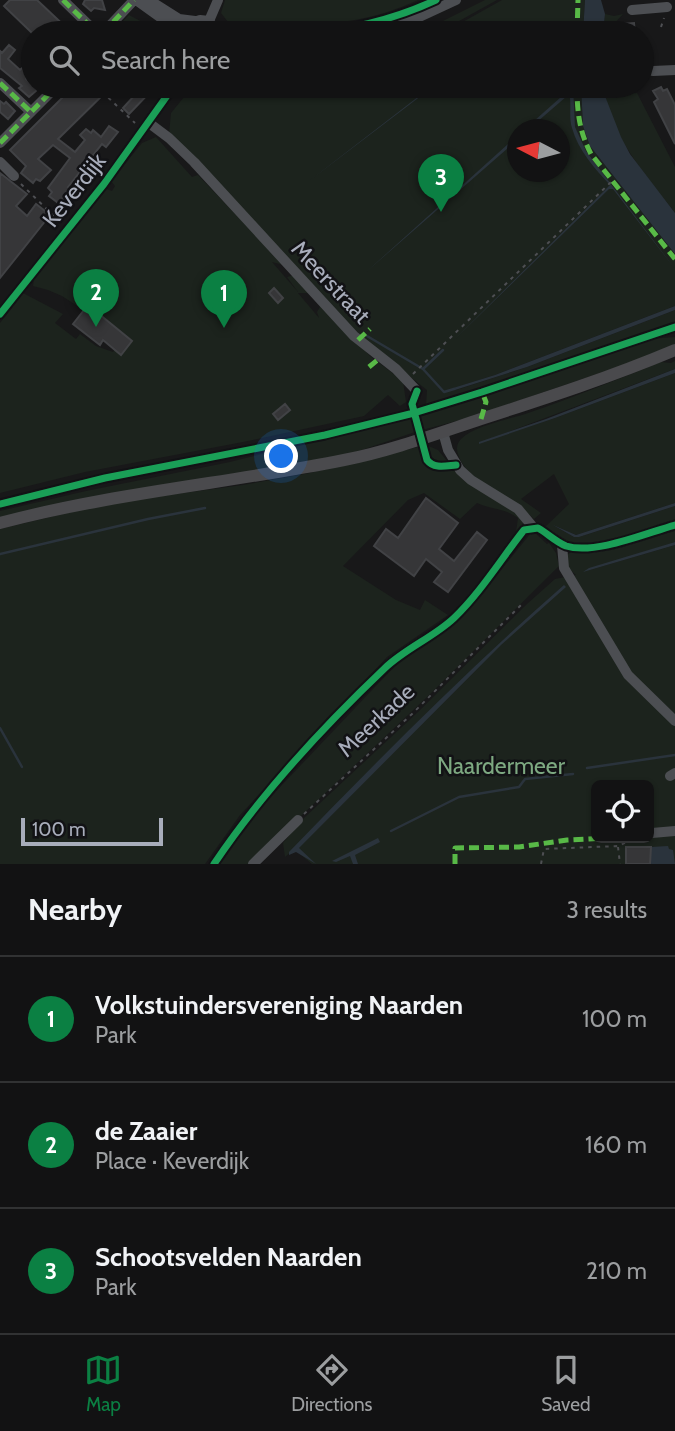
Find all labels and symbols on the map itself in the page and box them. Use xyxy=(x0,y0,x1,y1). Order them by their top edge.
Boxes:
north arrow xyxy=(507,119,570,182)
street label: Keverdijk xyxy=(36,147,112,233)
pin: 3 xyxy=(418,154,464,212)
street label: Meerstraat xyxy=(286,235,377,329)
pin: 2 xyxy=(73,269,119,327)
pin: 1 xyxy=(201,270,247,328)
your location xyxy=(264,439,298,473)
street label: Meerkade xyxy=(332,677,420,763)
park label: Naardermeer xyxy=(437,752,566,780)
scale bar xyxy=(21,815,163,847)

